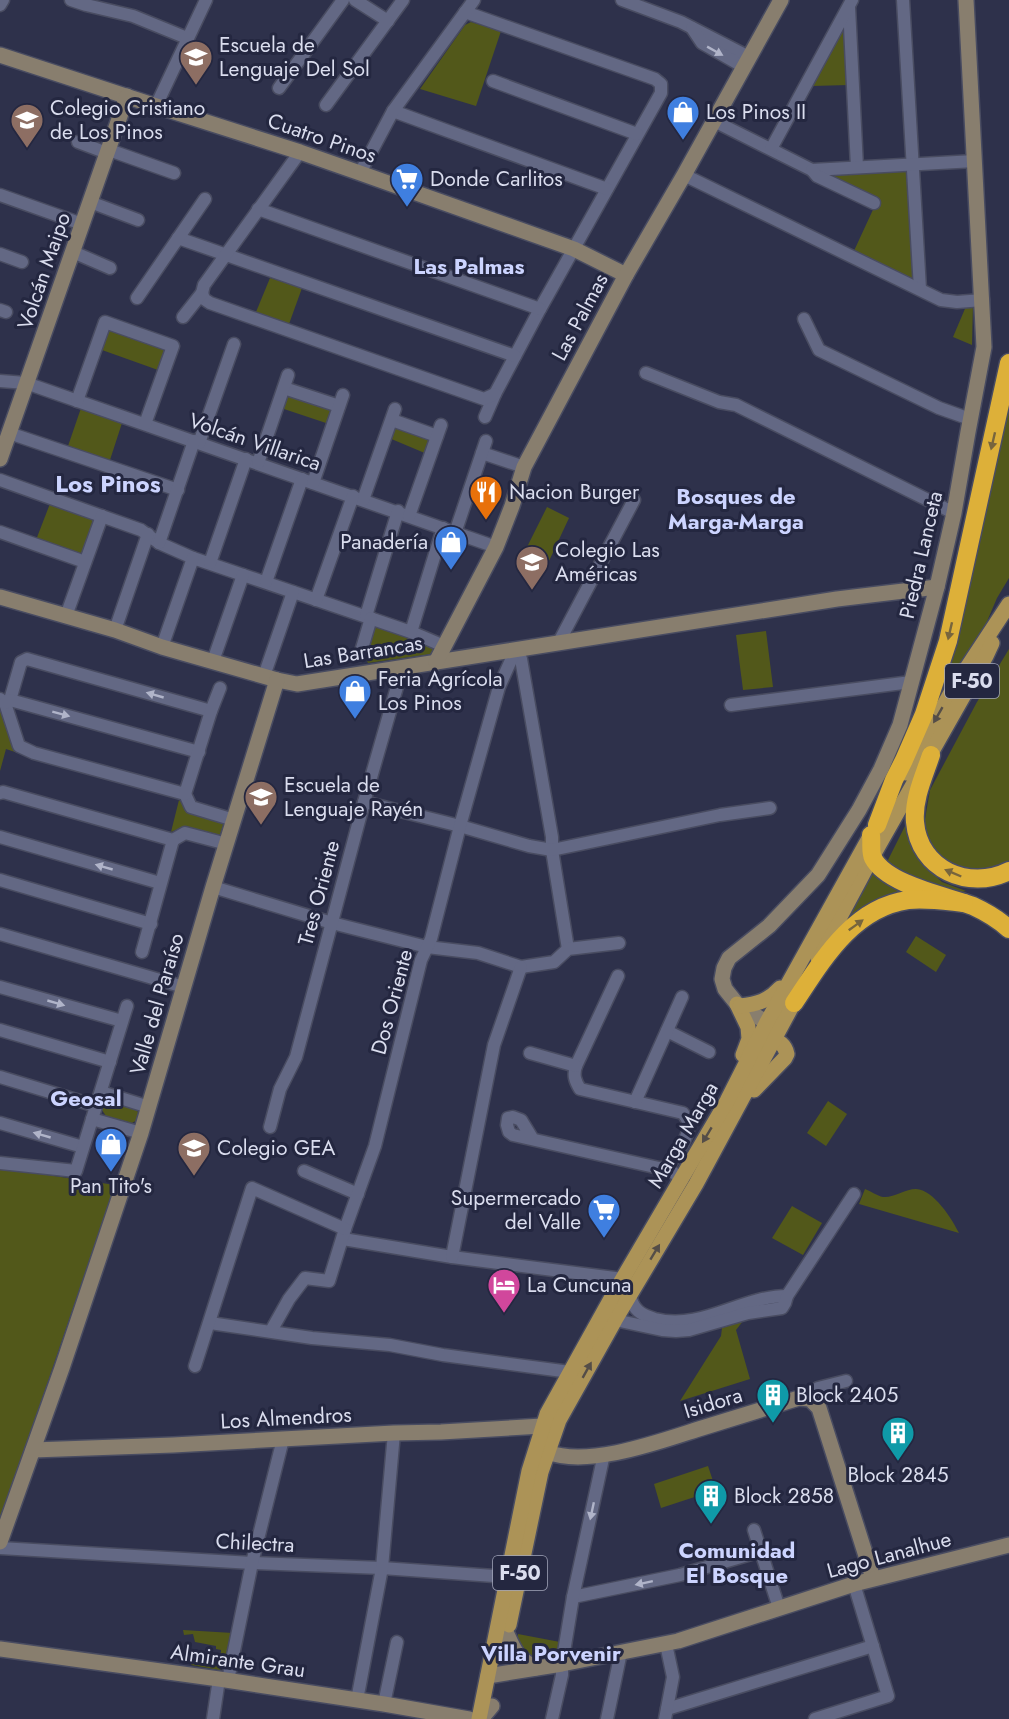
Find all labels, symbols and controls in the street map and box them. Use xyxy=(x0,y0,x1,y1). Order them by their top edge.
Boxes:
place label: Escuela de Lenguaje Del Sol xyxy=(219,30,370,84)
school or university icon: Escuela de Lenguaje Del Sol xyxy=(178,39,214,86)
one-way arrow xyxy=(707,46,724,56)
place label: Colegio Cristiano de Los Pinos xyxy=(50,93,205,147)
shop icon: Los Pinos II xyxy=(665,94,701,141)
place label: Los Pinos II xyxy=(706,97,806,127)
school or university icon: Colegio Cristiano de Los Pinos xyxy=(9,102,45,149)
street label: Cuatro Pinos xyxy=(264,105,380,171)
supermarket icon: Donde Carlitos xyxy=(389,161,425,208)
place label: Donde Carlitos xyxy=(430,164,563,194)
street label: Volcán Maipo xyxy=(10,208,78,334)
district label: Las Palmas xyxy=(414,250,524,282)
street label: Las Palmas xyxy=(544,268,616,366)
street label: Volcán Villarica xyxy=(185,405,325,479)
one-way arrow xyxy=(987,432,997,450)
district label: Los Pinos xyxy=(55,466,161,501)
restaurant icon: Nacion Burger xyxy=(468,474,504,521)
place label: Nacion Burger xyxy=(509,477,640,507)
district label: Bosques de Marga-Marga xyxy=(668,480,804,537)
street label: Piedra Lanceta xyxy=(892,488,950,622)
shop icon: Panadería xyxy=(433,524,469,571)
place label: Panadería xyxy=(340,527,428,557)
place label: Colegio Las Américas xyxy=(555,535,660,589)
school or university icon: Colegio Las Américas xyxy=(514,544,550,591)
one-way arrow xyxy=(945,622,954,641)
street label: Las Barrancas xyxy=(301,628,425,676)
place label: Feria Agrícola Los Pinos xyxy=(378,664,503,718)
road number: F-50 xyxy=(945,664,999,698)
shop icon: Feria Agrícola Los Pinos xyxy=(337,673,373,720)
one-way arrow xyxy=(146,690,164,699)
one-way arrow xyxy=(933,707,944,723)
one-way arrow xyxy=(51,710,70,720)
place label: Escuela de Lenguaje Rayén xyxy=(284,770,423,824)
school or university icon: Escuela de Lenguaje Rayén xyxy=(243,779,279,826)
street label: Tres Oriente xyxy=(291,837,347,949)
one-way arrow xyxy=(95,862,113,871)
one-way arrow xyxy=(944,868,962,878)
one-way arrow xyxy=(848,919,864,931)
street label: Valle del Paraíso xyxy=(122,930,192,1078)
street label: Dos Oriente xyxy=(364,946,420,1058)
one-way arrow xyxy=(47,999,65,1008)
street label: Marga Marga xyxy=(640,1076,726,1194)
district label: Geosal xyxy=(50,1082,122,1114)
shop icon: Pan Tito's xyxy=(93,1126,129,1173)
one-way arrow xyxy=(702,1127,713,1143)
one-way arrow xyxy=(33,1130,51,1139)
school or university icon: Colegio GEA xyxy=(176,1130,212,1177)
place label: Colegio GEA xyxy=(217,1133,336,1163)
place label: Pan Tito's xyxy=(70,1171,152,1201)
place label: Supermercado del Valle xyxy=(451,1183,581,1237)
supermarket icon: Supermercado del Valle xyxy=(586,1192,622,1239)
one-way arrow xyxy=(650,1244,661,1260)
hotel icon: La Cuncuna xyxy=(486,1267,522,1314)
place label: La Cuncuna xyxy=(527,1270,631,1300)
one-way arrow xyxy=(581,1362,592,1378)
building icon: Block 2405 xyxy=(755,1377,791,1424)
street label: Isidora xyxy=(680,1380,746,1426)
place label: Block 2405 xyxy=(796,1380,898,1410)
street label: Los Almendros xyxy=(220,1400,352,1436)
building icon: Block 2845 xyxy=(880,1415,916,1462)
place label: Block 2845 xyxy=(847,1460,949,1490)
building icon: Block 2858 xyxy=(693,1478,729,1525)
place label: Block 2858 xyxy=(734,1481,834,1511)
one-way arrow xyxy=(587,1502,596,1521)
street label: Lago Lanalhue xyxy=(823,1524,955,1586)
street label: Chilectra xyxy=(215,1526,295,1560)
district label: Comunidad El Bosque xyxy=(679,1534,795,1591)
road number: F-50 xyxy=(493,1556,547,1590)
one-way arrow xyxy=(634,1579,653,1588)
street label: Almirante Grau xyxy=(169,1637,307,1685)
district label: Villa Porvenir xyxy=(480,1637,621,1669)

